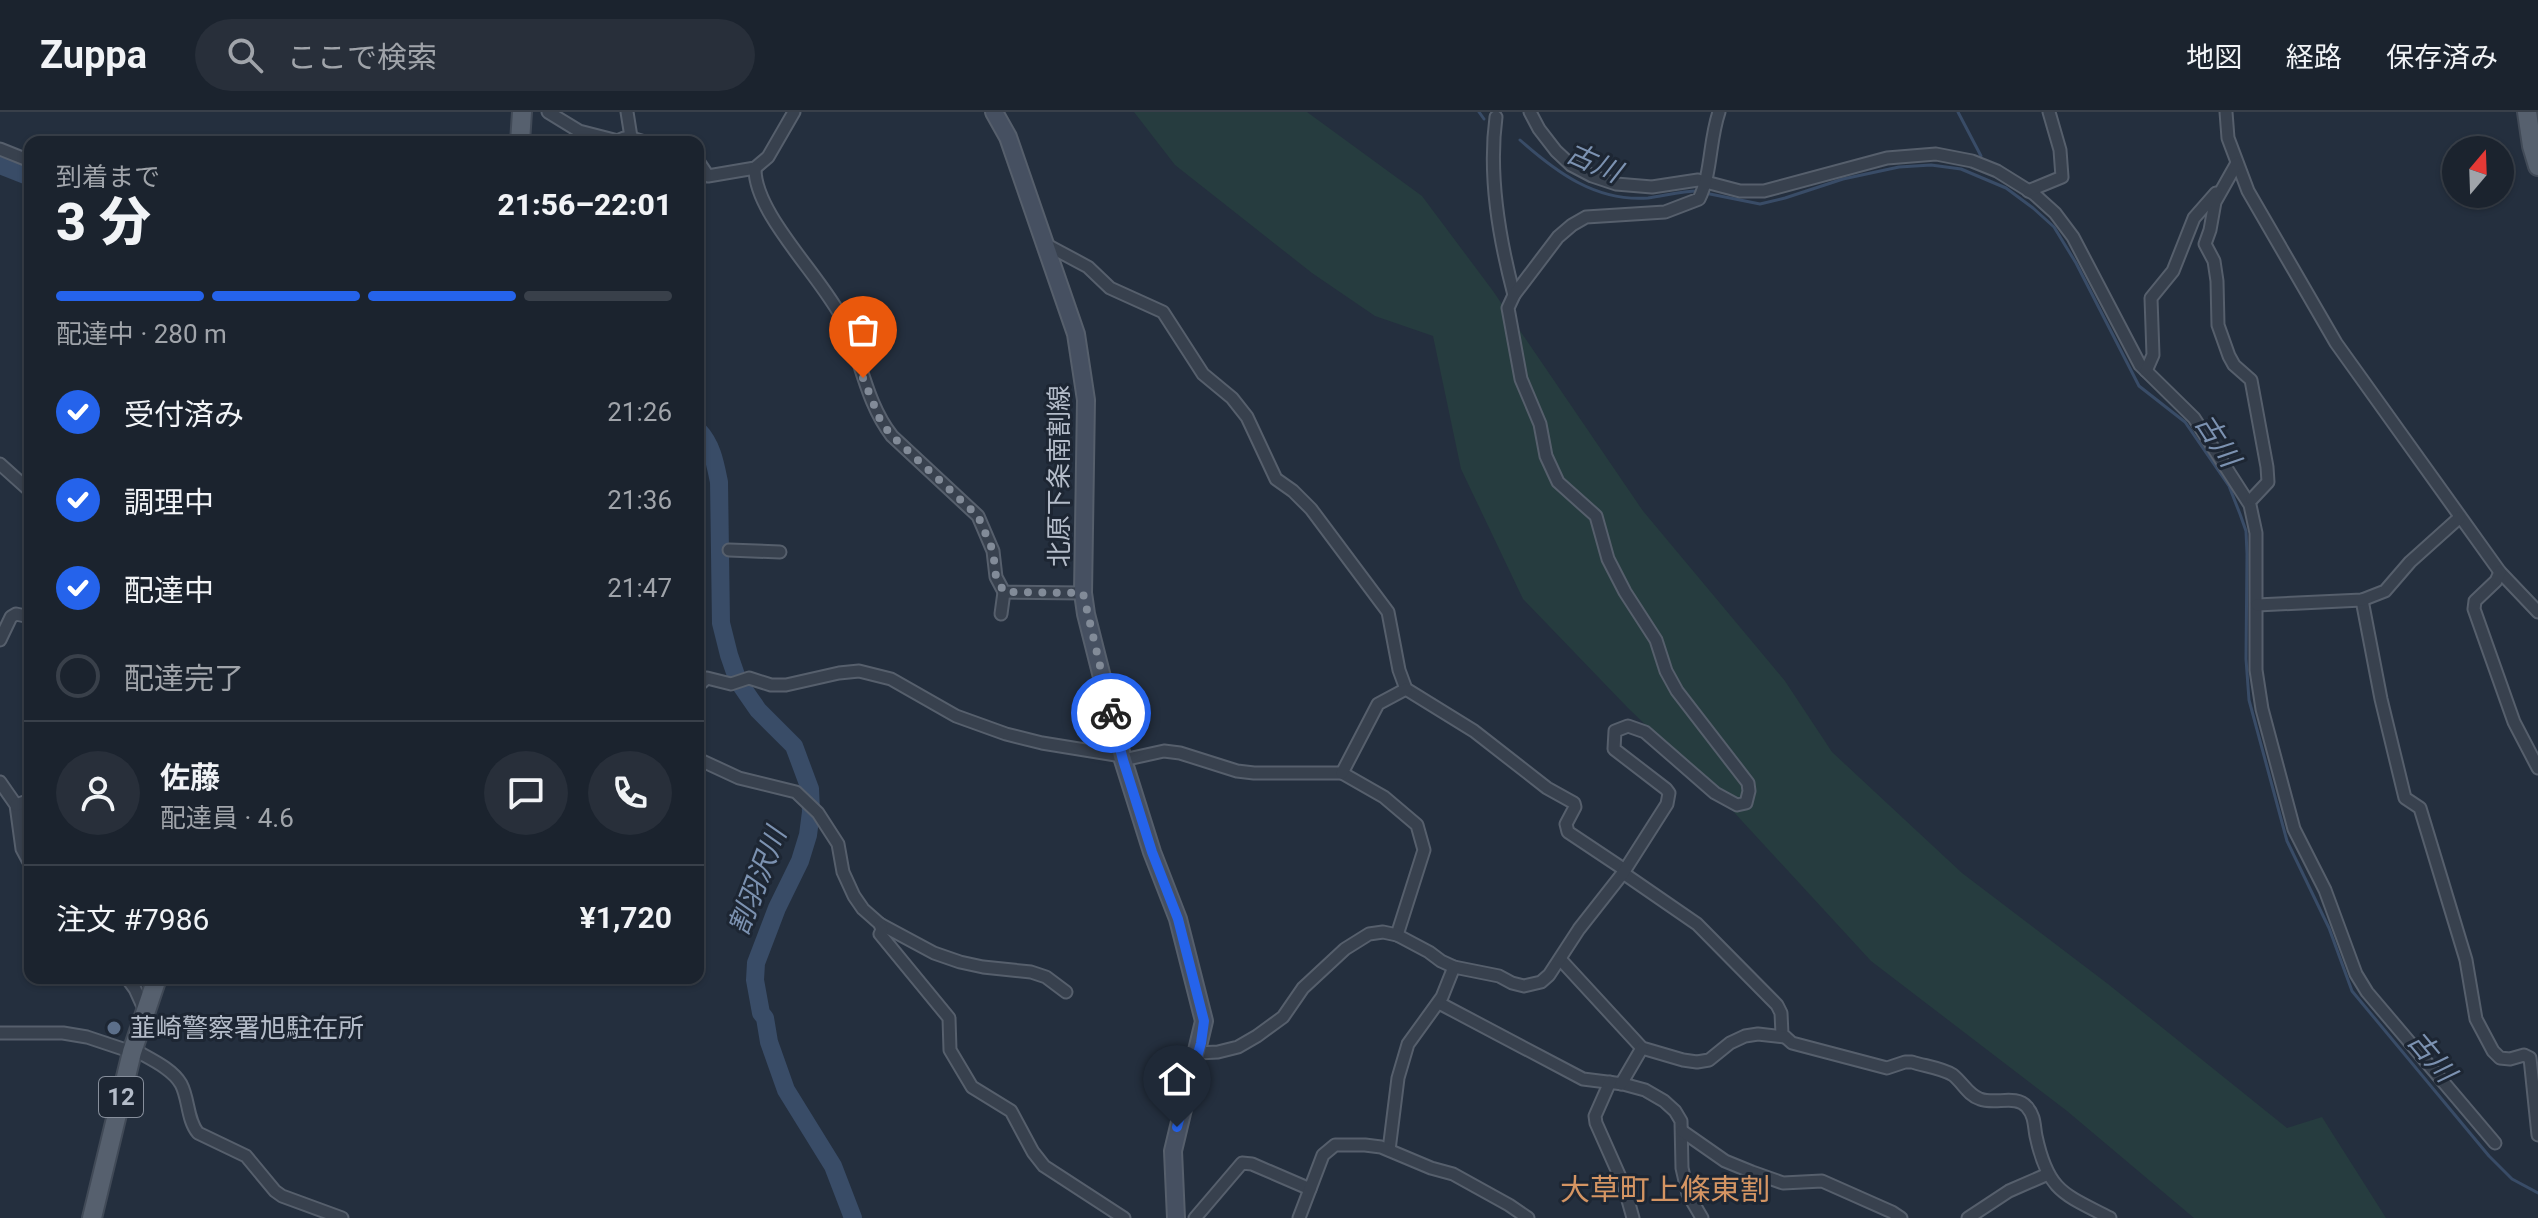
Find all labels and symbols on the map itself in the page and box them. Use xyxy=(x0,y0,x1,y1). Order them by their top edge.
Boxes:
water label: 古川 xyxy=(1561,136,1629,190)
north arrow xyxy=(2442,136,2514,208)
pin xyxy=(829,296,897,378)
street label: 北原下条南割線 xyxy=(1044,385,1074,567)
water label: 古川 xyxy=(2188,408,2248,475)
courier xyxy=(1071,673,1151,753)
water label: 割羽沢川 xyxy=(722,820,794,939)
place label: 韮崎警察署旭駐在所 xyxy=(130,1013,364,1043)
marker: 韮崎警察署旭駐在所 xyxy=(105,1019,123,1037)
water label: 古川 xyxy=(2401,1024,2464,1091)
pin xyxy=(1143,1045,1211,1127)
road number: 12 xyxy=(99,1077,143,1117)
district label: 大草町上條東割 xyxy=(1560,1172,1770,1207)

